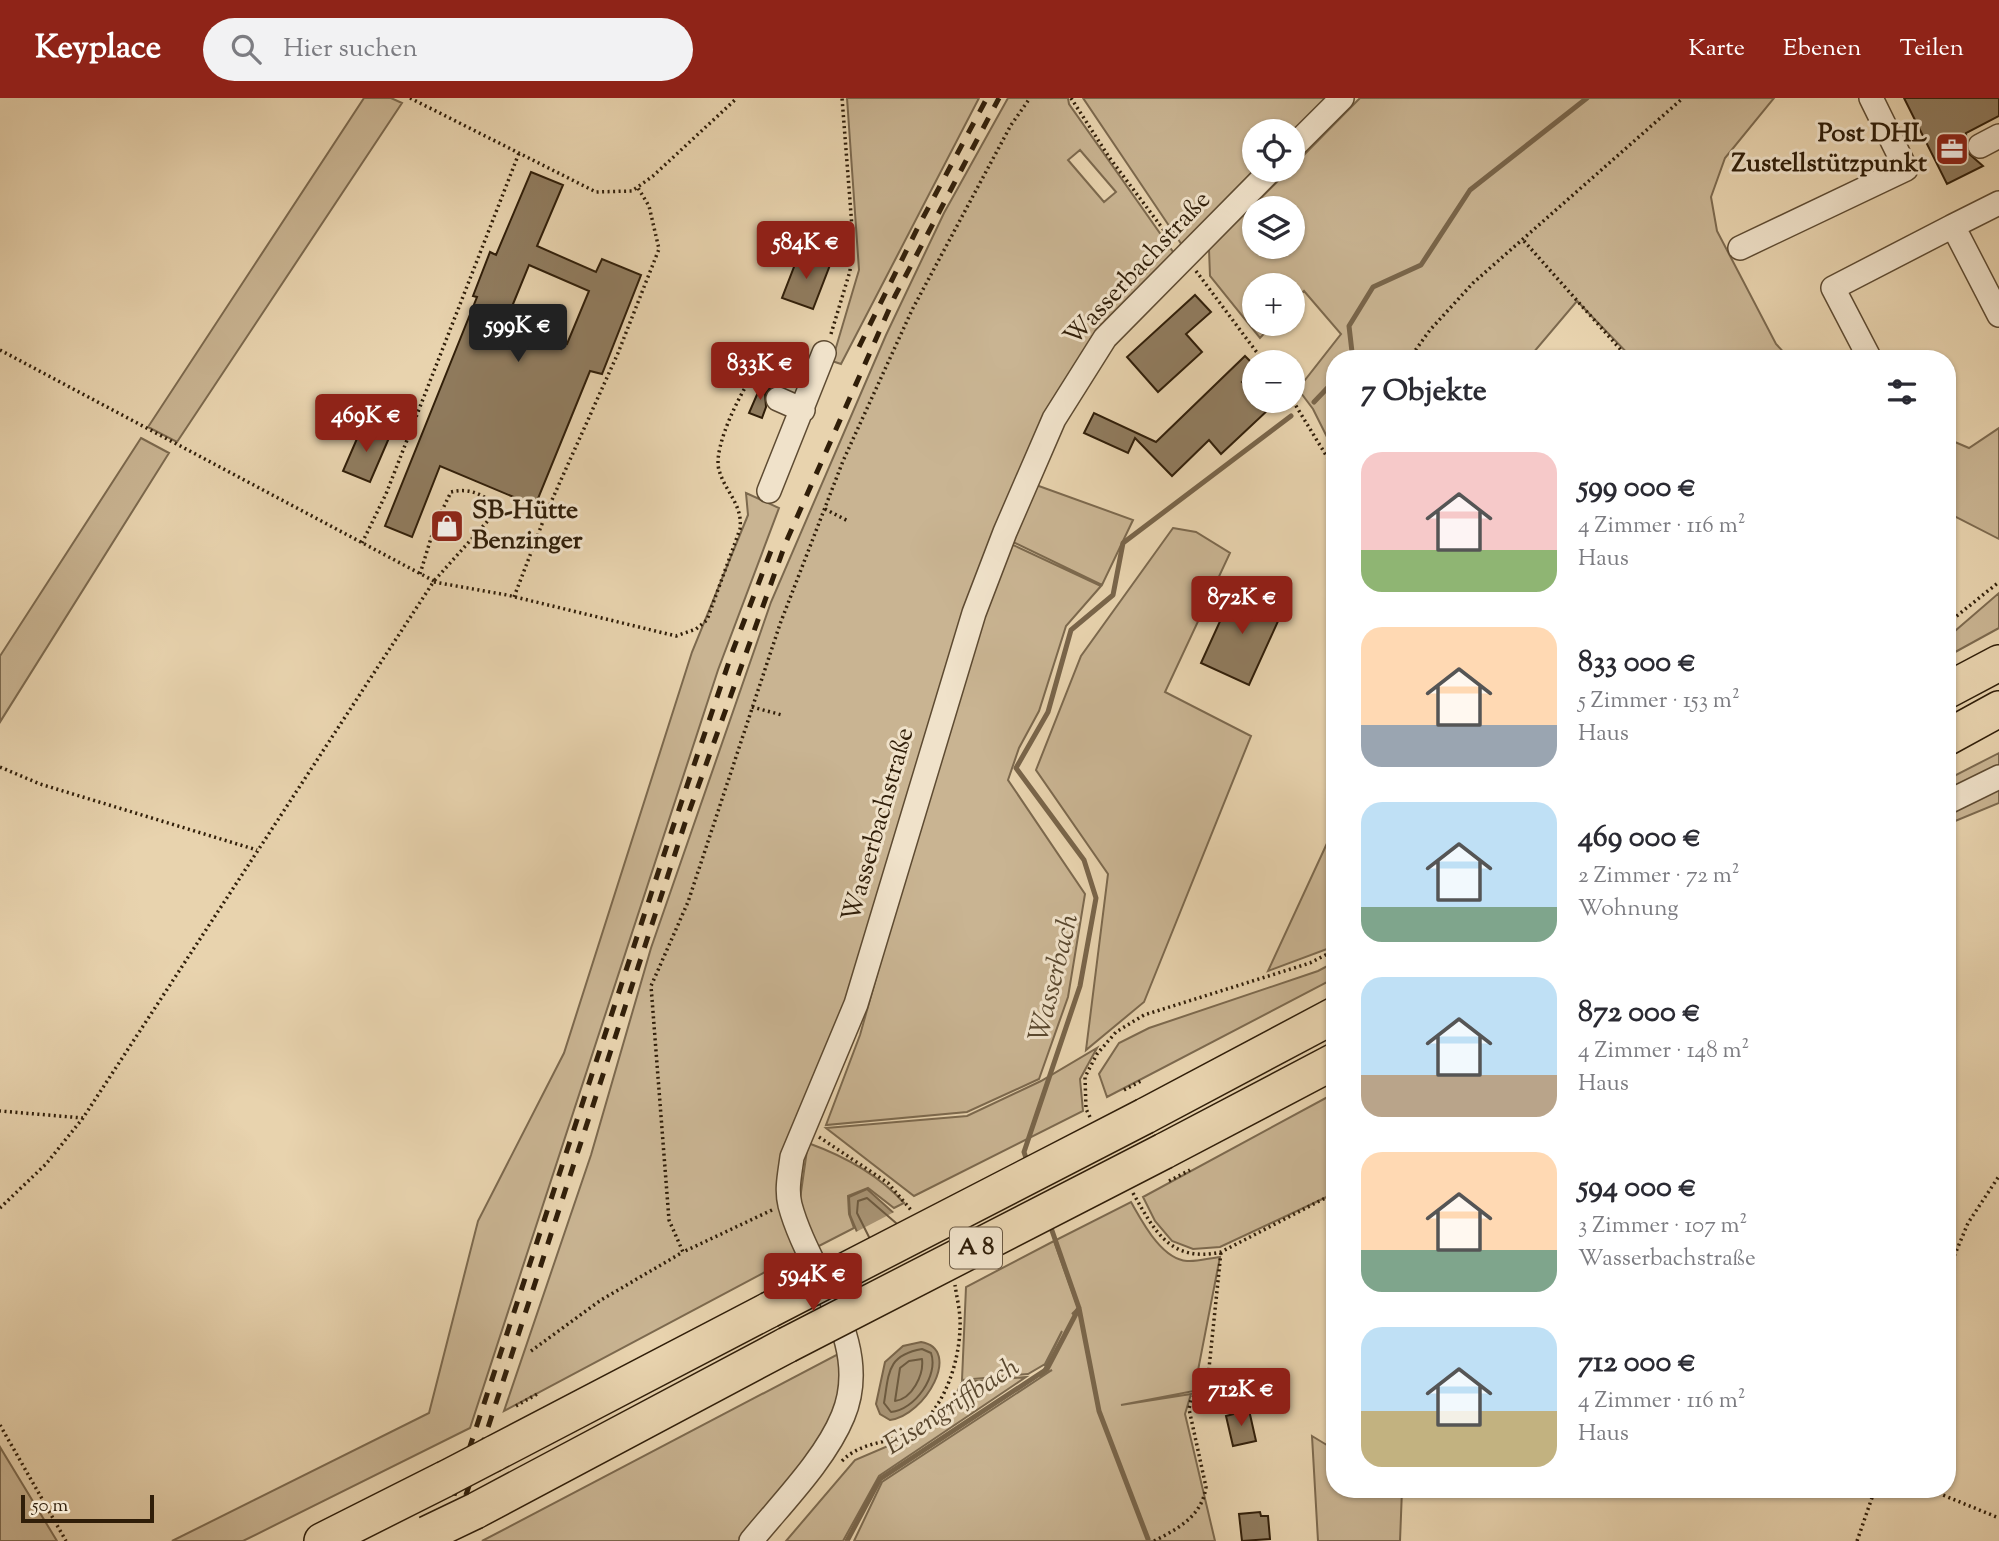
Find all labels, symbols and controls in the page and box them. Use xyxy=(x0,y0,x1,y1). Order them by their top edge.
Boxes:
search box xyxy=(203,18,693,81)
text: Keyplace xyxy=(35,25,161,73)
icon: search xyxy=(227,30,265,68)
text: Hier suchen xyxy=(283,31,418,68)
text: Karte xyxy=(1688,32,1745,66)
text: Ebenen xyxy=(1783,32,1861,66)
text: Teilen xyxy=(1899,32,1964,66)
place label: Post DHL Zustellstützpunkt xyxy=(1731,116,1927,183)
map controls xyxy=(1242,119,1305,413)
button: locate xyxy=(1242,119,1305,182)
office icon: Post DHL Zustellstützpunkt xyxy=(1933,130,1971,168)
street label: Wasserbachstraße xyxy=(1056,183,1220,355)
button: layers xyxy=(1242,196,1305,259)
pin: 584K € xyxy=(749,222,863,281)
text: 584K € xyxy=(773,227,839,260)
button: + xyxy=(1242,273,1305,336)
pin: 599K € xyxy=(461,304,575,364)
text: 599K € xyxy=(485,310,551,343)
pin: 833K € xyxy=(703,342,817,402)
text: 833K € xyxy=(727,348,793,381)
button: − xyxy=(1242,350,1305,413)
text: 7 Objekte xyxy=(1361,371,1487,414)
icon: filters xyxy=(1883,373,1921,411)
pin: 469K € xyxy=(309,394,423,454)
text: 469K € xyxy=(331,400,401,433)
text: 599 000 € xyxy=(1578,467,1696,510)
icon: home xyxy=(1417,480,1501,564)
place label: SB-Hütte Benzinger xyxy=(472,493,583,560)
shop icon: SB-Hütte Benzinger xyxy=(428,507,466,545)
text: 4 Zimmer · 116 m² xyxy=(1578,510,1745,543)
text: Haus xyxy=(1578,543,1629,576)
pin: 872K € xyxy=(1185,576,1299,636)
text: 872K € xyxy=(1207,582,1277,615)
text: 833 000 € xyxy=(1578,642,1696,685)
icon: home xyxy=(1417,655,1501,739)
text: 5 Zimmer · 153 m² xyxy=(1578,685,1740,718)
text: Haus xyxy=(1578,718,1629,751)
street label: Wasserbachstraße xyxy=(834,723,924,927)
text: 469 000 € xyxy=(1578,817,1701,860)
icon: home xyxy=(1417,830,1501,914)
text: 2 Zimmer · 72 m² xyxy=(1578,860,1740,893)
text: Wohnung xyxy=(1578,893,1678,926)
water label: Wasserbach xyxy=(1020,909,1090,1046)
text: 872 000 € xyxy=(1578,992,1701,1035)
icon: home xyxy=(1417,1005,1501,1089)
text: 4 Zimmer · 148 m² xyxy=(1578,1035,1749,1068)
text: Haus xyxy=(1578,1068,1629,1101)
text: 594 000 € xyxy=(1578,1167,1697,1210)
icon: home xyxy=(1417,1180,1501,1264)
text: 3 Zimmer · 107 m² xyxy=(1578,1210,1747,1243)
road number: A 8 xyxy=(950,1228,1002,1268)
text: Wasserbachstraße xyxy=(1578,1243,1756,1276)
pin: 594K € xyxy=(756,1254,870,1313)
text: 594K € xyxy=(780,1259,846,1292)
text: 712 000 € xyxy=(1578,1342,1696,1385)
water label: Eisengriffbach xyxy=(876,1348,1028,1466)
icon: home xyxy=(1417,1355,1501,1439)
pin: 712K € xyxy=(1184,1368,1298,1428)
text: 712K € xyxy=(1208,1374,1274,1407)
text: 4 Zimmer · 116 m² xyxy=(1578,1385,1745,1418)
text: Haus xyxy=(1578,1418,1629,1451)
scale bar xyxy=(21,1492,154,1524)
text: 50 m xyxy=(32,1493,68,1520)

